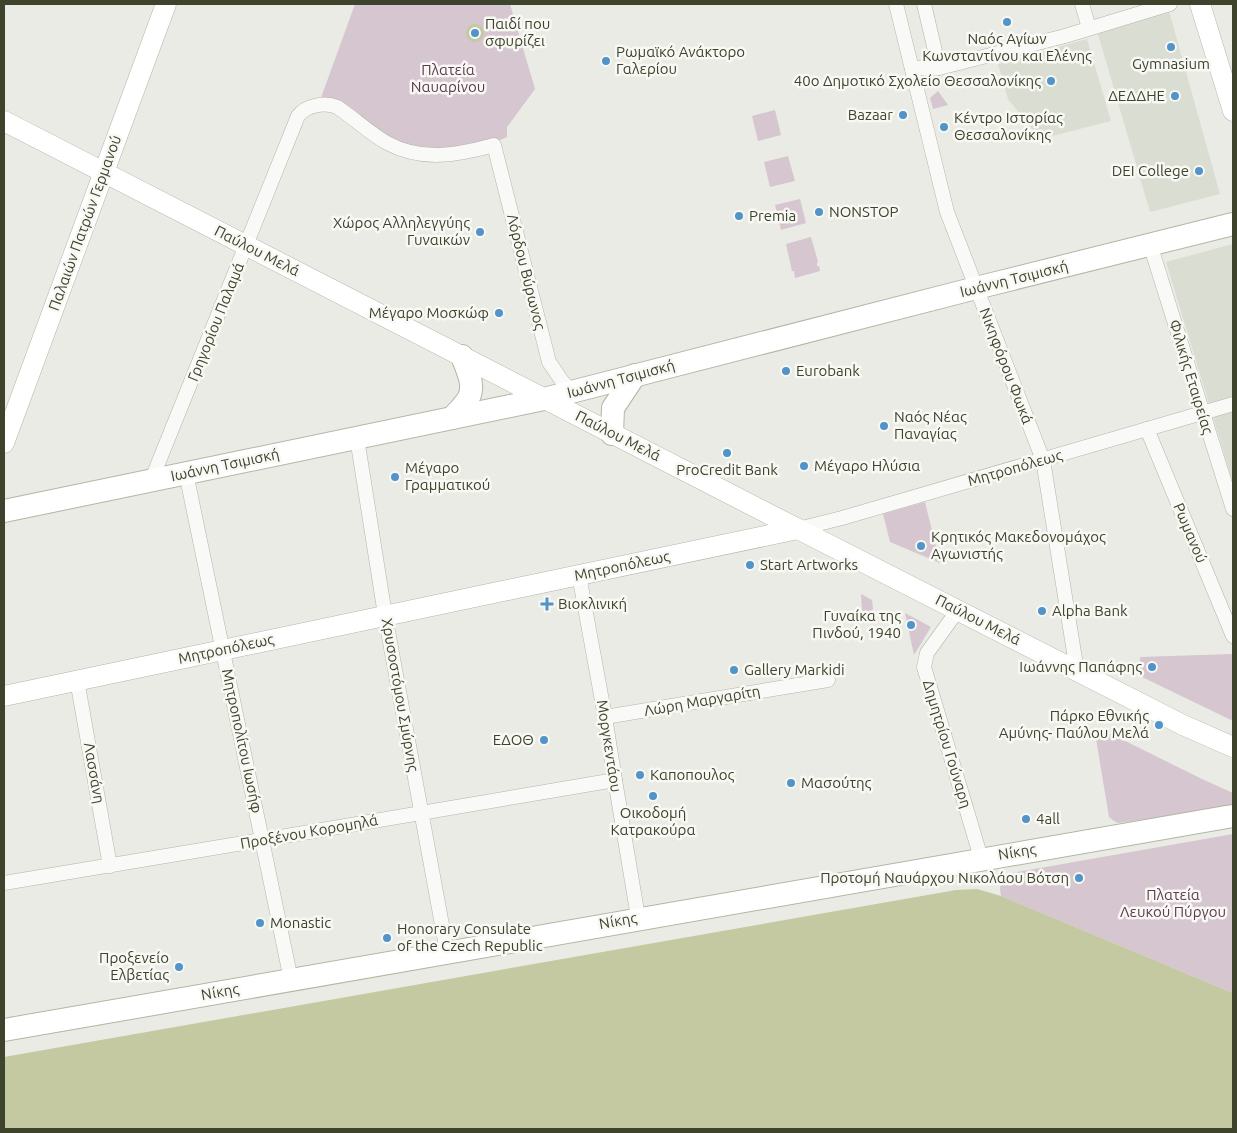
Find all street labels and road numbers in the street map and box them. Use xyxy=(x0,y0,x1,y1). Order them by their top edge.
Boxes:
street label: Παλαιών Πατρών Γερμανού xyxy=(45,133,124,313)
street label: Λόρδου Βύρωνος xyxy=(504,212,549,332)
street label: Παύλου Μελά xyxy=(212,222,303,279)
street label: Ιωάννη Τσιμισκή xyxy=(958,257,1070,300)
street label: Γρηγορίου Παλαμά xyxy=(184,260,247,384)
street label: Νικηφόρου Φωκά xyxy=(976,305,1036,426)
street label: Φιλικής Εταιρείας xyxy=(1166,318,1217,436)
street label: Ιωάννη Τσιμισκή xyxy=(565,356,677,401)
street label: Παύλου Μελά xyxy=(573,407,664,464)
street label: Ιωάννη Τσιμισκή xyxy=(169,445,281,484)
street label: Μητροπόλεως xyxy=(966,446,1064,489)
street label: Ρωμανού xyxy=(1170,500,1211,565)
street label: Μητροπόλεως xyxy=(572,547,671,584)
street label: Παύλου Μελά xyxy=(933,591,1024,648)
street label: Χρυσοστόμου Σμύρνης xyxy=(379,617,422,773)
street label: Μητροπόλεως xyxy=(176,630,275,667)
street label: Μητροπολίτου Ιωσήφ xyxy=(219,667,266,815)
street label: Δημητρίου Γούναρη xyxy=(920,678,975,810)
street label: Λώρη Μαργαρίτη xyxy=(642,682,761,719)
street label: Μοργκεντάου xyxy=(594,698,625,793)
street label: Λασσάνη xyxy=(81,741,108,805)
street label: Προξένου Κορομηλά xyxy=(239,811,379,852)
street label: Νίκης xyxy=(997,840,1037,863)
street label: Νίκης xyxy=(598,909,638,932)
street label: Νίκης xyxy=(200,980,240,1003)

